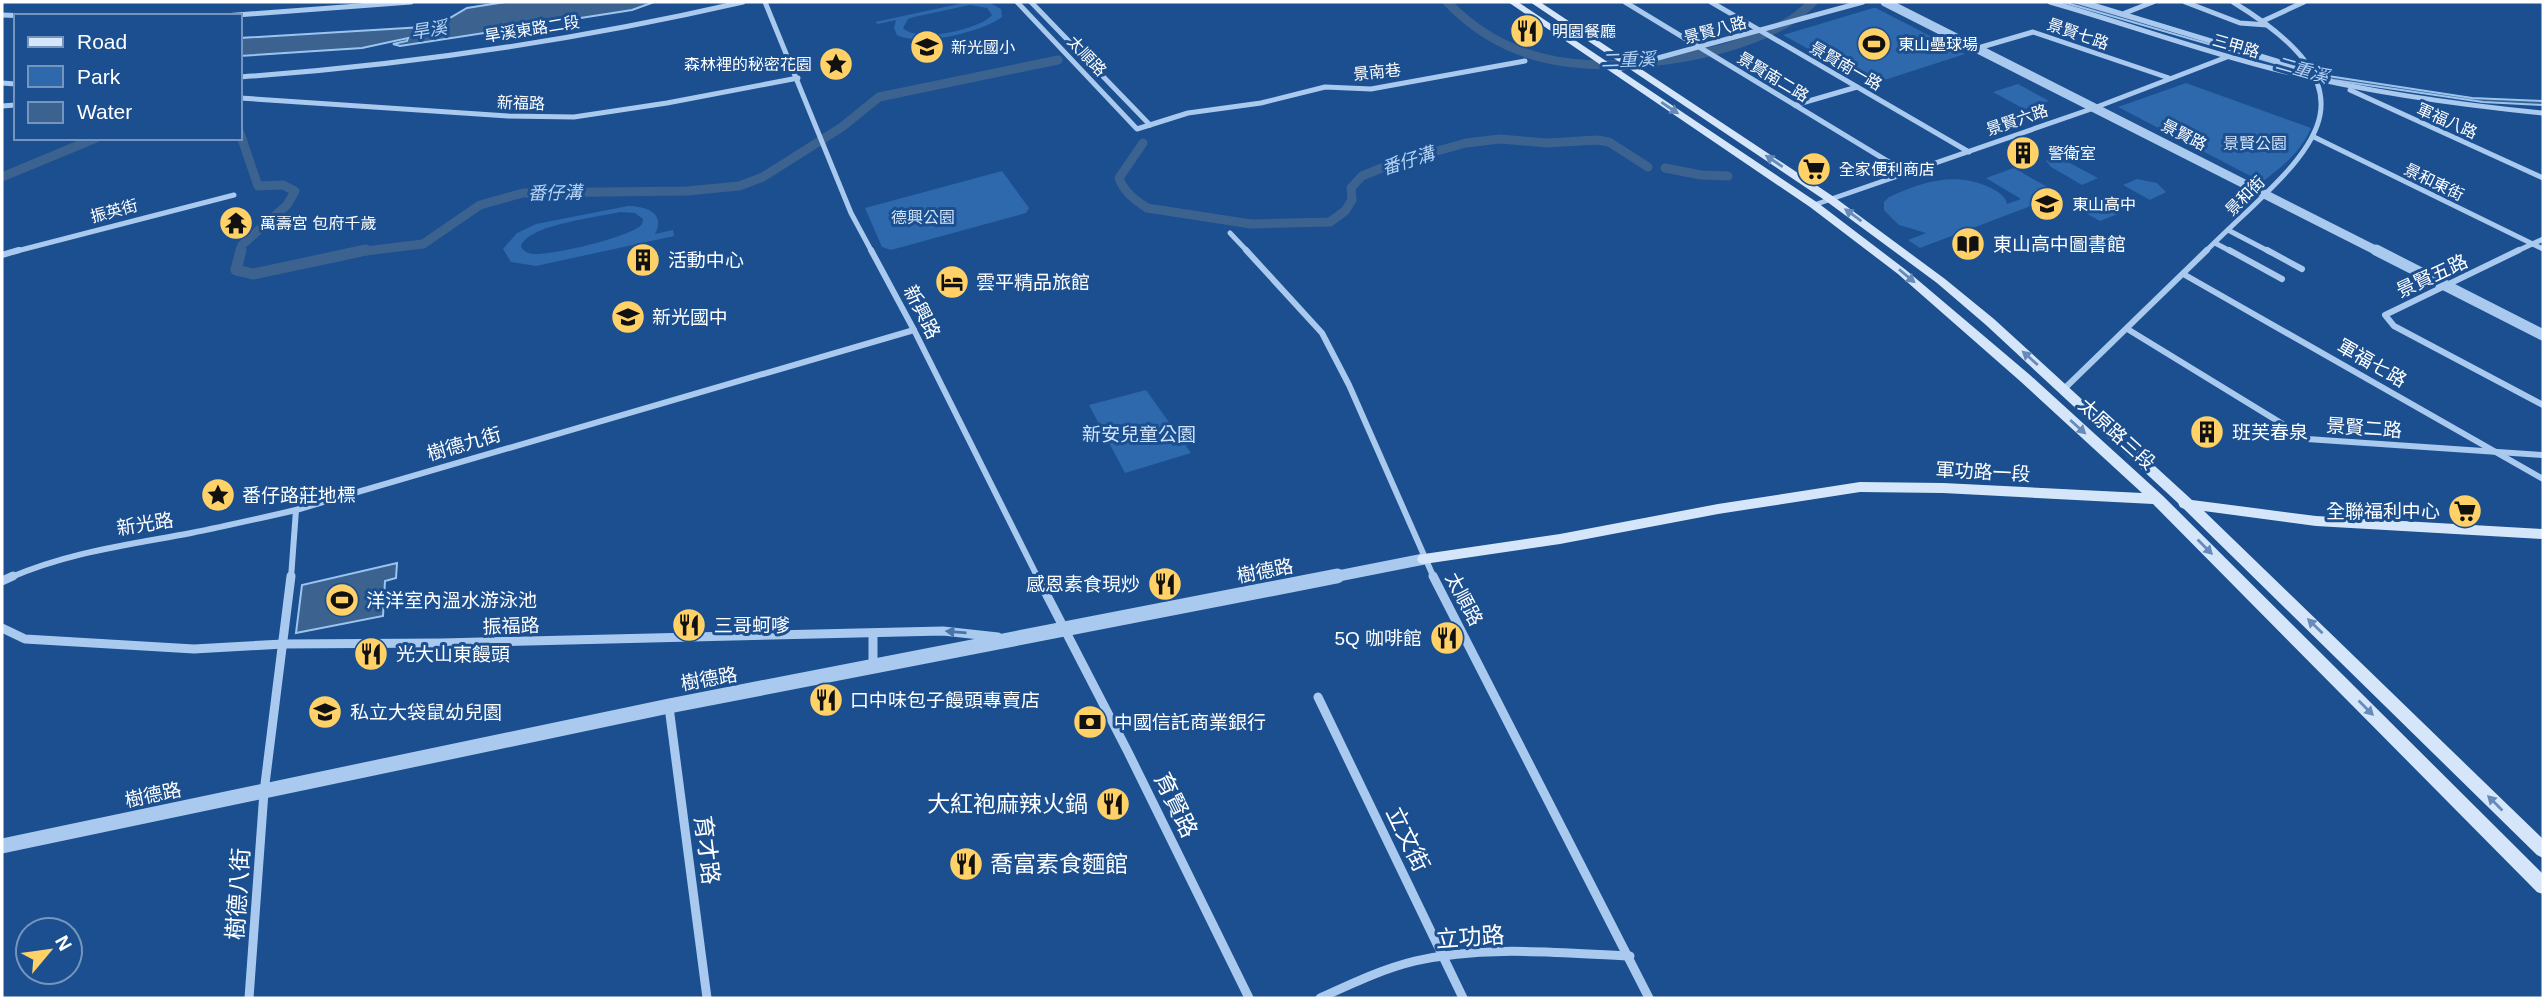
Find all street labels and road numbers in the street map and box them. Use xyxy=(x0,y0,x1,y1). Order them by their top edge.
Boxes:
street label: 旱溪東路二段 xyxy=(483,13,581,45)
street label: 景賢八路 xyxy=(1682,14,1748,46)
street label: 景賢七路 xyxy=(2045,16,2111,52)
street label: 三甲路 xyxy=(2211,31,2261,61)
street label: 太順路 xyxy=(1064,33,1110,79)
street label: 景賢南一路 xyxy=(1807,39,1885,93)
street label: 景賢南二路 xyxy=(1734,49,1812,105)
street label: 景南巷 xyxy=(1352,61,1402,83)
street label: 新福路 xyxy=(497,94,545,112)
street label: 軍福八路 xyxy=(2414,100,2480,142)
street label: 景賢六路 xyxy=(1984,102,2050,138)
street label: 景賢路 xyxy=(2159,117,2209,153)
street label: 景和東街 xyxy=(2402,160,2466,204)
street label: 景和街 xyxy=(2222,173,2268,219)
street label: 振英街 xyxy=(89,197,139,225)
street label: 景賢五路 xyxy=(2393,250,2471,302)
street label: 新興路 xyxy=(900,282,944,342)
street label: 軍福七路 xyxy=(2334,335,2410,391)
street label: 太原路三段 xyxy=(2075,394,2159,474)
street label: 景賢二路 xyxy=(2325,415,2403,441)
street label: 樹德九街 xyxy=(425,423,503,465)
street label: 軍功路一段 xyxy=(1935,459,2031,485)
street label: 新光路 xyxy=(115,509,175,539)
street label: 樹德路 xyxy=(1235,555,1295,587)
street label: 太順路 xyxy=(1441,569,1487,629)
street label: 振福路 xyxy=(482,615,540,637)
street label: 樹德路 xyxy=(679,664,739,694)
street label: 育賢路 xyxy=(1149,768,1203,842)
street label: 樹德路 xyxy=(123,779,183,811)
street label: 立文街 xyxy=(1381,802,1435,876)
street label: 育才路 xyxy=(690,814,724,886)
street label: 樹德八街 xyxy=(222,847,254,941)
street label: 立功路 xyxy=(1435,922,1505,952)

